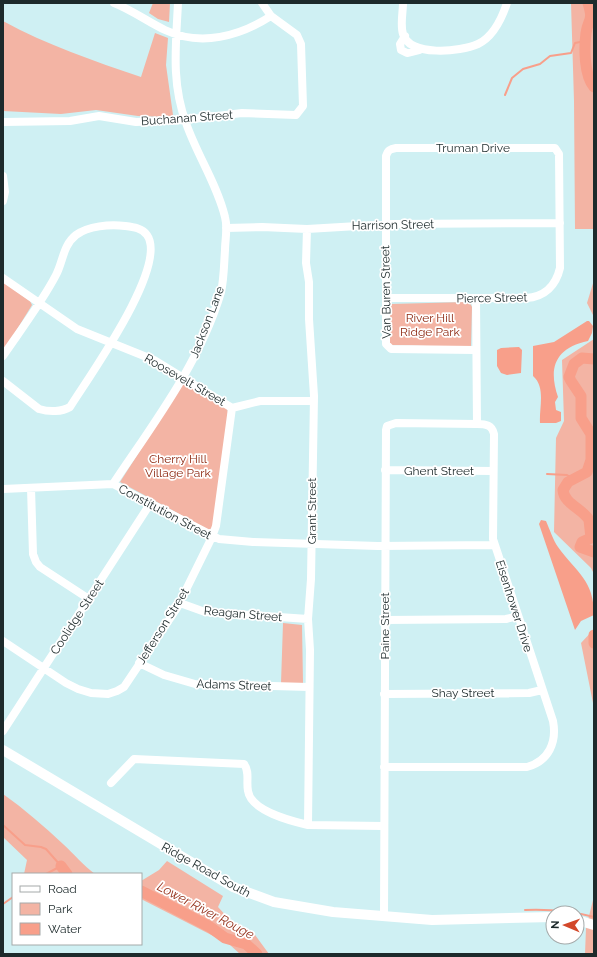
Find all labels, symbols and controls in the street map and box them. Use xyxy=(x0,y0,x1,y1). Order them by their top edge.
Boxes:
street label: Buchanan Street xyxy=(141,108,233,128)
street label: Truman Drive xyxy=(436,141,510,155)
street label: Harrison Street xyxy=(352,217,434,233)
street label: Van Buren Street xyxy=(378,245,394,339)
street label: Jackson Lane xyxy=(187,284,227,360)
street label: Pierce Street xyxy=(456,290,528,306)
park label: River Hill Ridge Park xyxy=(400,311,461,339)
street label: Roosevelt Street xyxy=(142,351,228,409)
park label: Cherry Hill Village Park xyxy=(145,452,212,480)
street label: Ghent Street xyxy=(404,464,474,478)
street label: Grant Street xyxy=(305,478,319,544)
street label: Constitution Street xyxy=(116,482,214,542)
street label: Eisenhower Drive xyxy=(493,558,535,654)
street label: Coolidge Street xyxy=(48,577,106,657)
street label: Jefferson Street xyxy=(134,585,192,667)
street label: Paine Street xyxy=(378,593,392,659)
street label: Reagan Street xyxy=(203,604,283,624)
street label: Adams Street xyxy=(196,677,272,693)
street label: Shay Street xyxy=(431,686,495,700)
street label: Ridge Road South xyxy=(159,840,253,900)
legend xyxy=(12,873,142,945)
water label: Lower River Rouge xyxy=(155,879,257,942)
text: Road xyxy=(48,882,77,896)
text: Park xyxy=(48,902,73,916)
north arrow xyxy=(545,905,585,945)
text: N xyxy=(549,920,562,929)
text: Water xyxy=(48,922,82,936)

